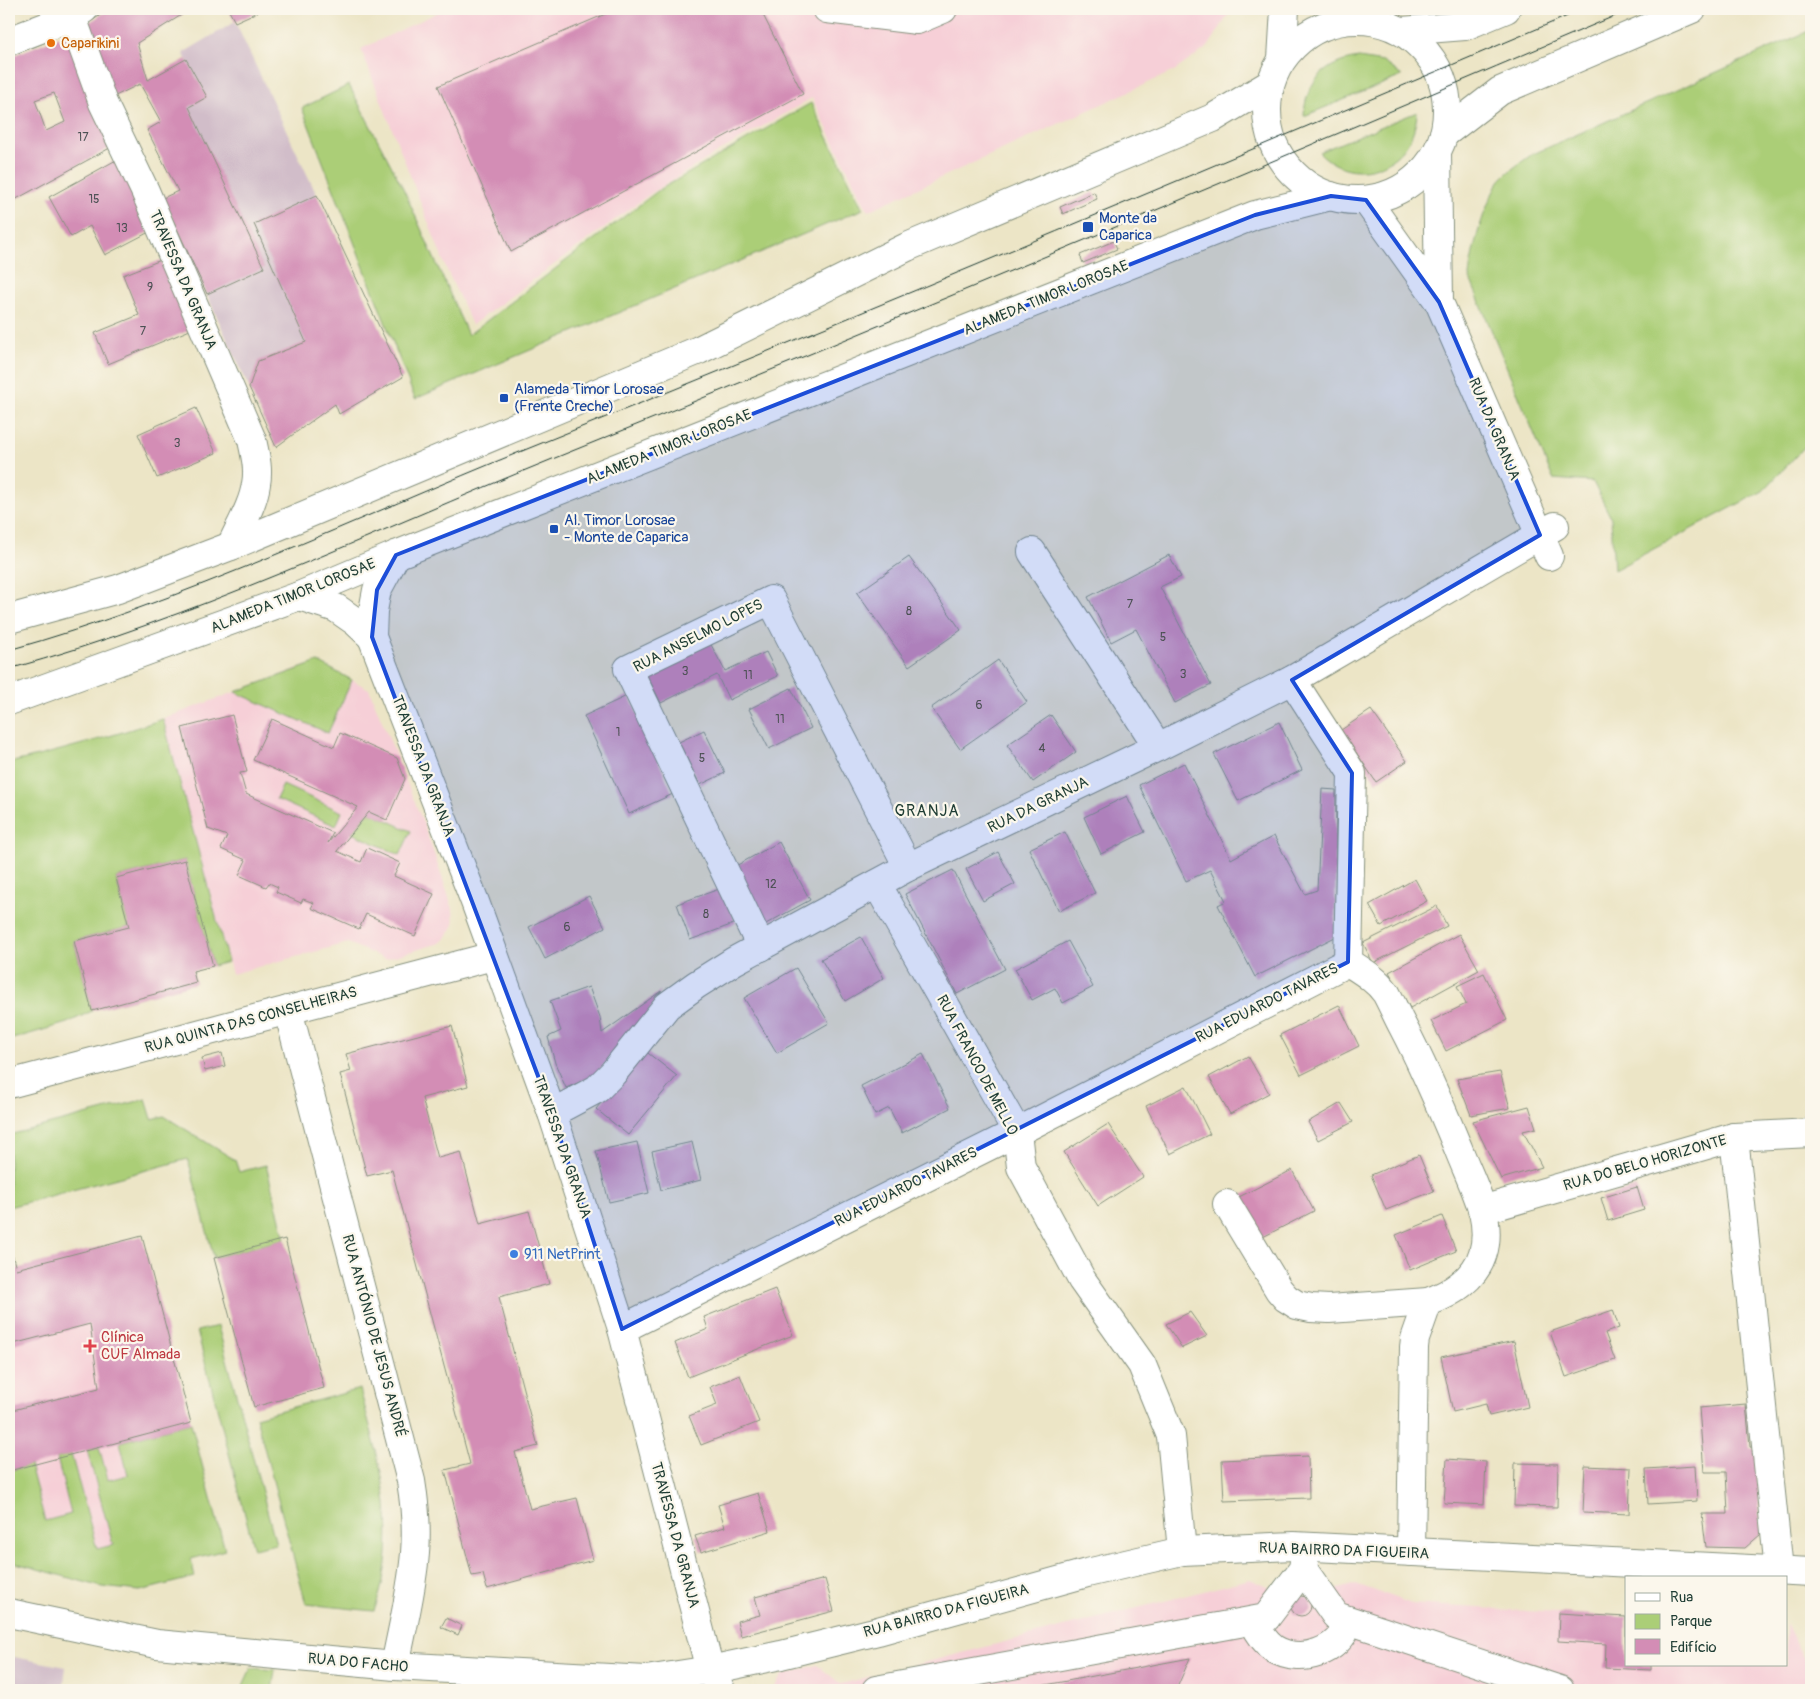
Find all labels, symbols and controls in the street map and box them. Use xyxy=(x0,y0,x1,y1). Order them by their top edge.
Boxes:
place label: Caparikini xyxy=(61,34,120,53)
marker: Caparikini xyxy=(45,37,57,49)
house number: 17 xyxy=(77,130,89,145)
house number: 15 xyxy=(88,192,100,207)
street label: TRAVESSA DA GRANJA xyxy=(145,207,221,353)
place label: Monte da Caparica xyxy=(1099,209,1157,245)
marker: Monte da Caparica xyxy=(1081,220,1095,234)
house number: 13 xyxy=(116,221,128,236)
street label: ALAMEDA TIMOR LOROSAE xyxy=(961,256,1131,340)
house number: 9 xyxy=(147,280,153,295)
house number: 7 xyxy=(140,324,147,339)
street label: RUA DA GRANJA xyxy=(1464,375,1524,483)
place label: Alameda Timor Lorosae (Frente Creche) xyxy=(514,380,665,416)
marker: Alameda Timor Lorosae (Frente Creche) xyxy=(498,392,510,404)
street label: ALAMEDA TIMOR LOROSAE xyxy=(584,405,754,489)
house number: 3 xyxy=(174,436,181,451)
place label: Al. Timor Lorosae - Monte de Caparica xyxy=(564,511,688,547)
marker: Al. Timor Lorosae - Monte de Caparica xyxy=(548,523,560,535)
street label: ALAMEDA TIMOR LOROSAE xyxy=(208,554,378,638)
street label: RUA ANSELMO LOPES xyxy=(630,595,766,677)
house number: 7 xyxy=(1127,597,1134,612)
house number: 8 xyxy=(906,604,912,619)
house number: 5 xyxy=(1160,630,1166,645)
house number: 3 xyxy=(682,664,689,679)
house number: 3 xyxy=(1180,667,1187,682)
house number: 11 xyxy=(743,668,753,683)
street label: TRAVESSA DA GRANJA xyxy=(387,693,459,840)
house number: 6 xyxy=(976,698,983,713)
house number: 11 xyxy=(775,712,785,727)
house number: 1 xyxy=(616,725,620,740)
house number: 4 xyxy=(1039,741,1046,756)
house number: 5 xyxy=(699,751,705,766)
street label: RUA DA GRANJA xyxy=(985,772,1092,838)
district label: GRANJA xyxy=(894,801,960,821)
house number: 12 xyxy=(765,877,777,892)
house number: 8 xyxy=(703,907,709,922)
house number: 6 xyxy=(564,920,571,935)
street label: RUA EDUARDO TAVARES xyxy=(1192,959,1342,1047)
street label: RUA QUINTA DAS CONSELHEIRAS xyxy=(143,982,359,1058)
street label: RUA FRANCO DE MELLO xyxy=(932,992,1022,1138)
street label: TRAVESSA DA GRANJA xyxy=(529,1073,595,1221)
street label: RUA DO BELO HORIZONTE xyxy=(1561,1130,1729,1195)
street label: RUA EDUARDO TAVARES xyxy=(831,1143,981,1231)
street label: RUA ANTÓNIO DE JESUS ANDRÉ xyxy=(338,1232,410,1440)
place label: 911 NetPrint xyxy=(524,1245,601,1264)
marker: 911 NetPrint xyxy=(508,1248,520,1260)
place label: Clínica CUF Almada xyxy=(101,1328,180,1364)
marker: Clínica CUF Almada xyxy=(83,1339,97,1353)
street label: TRAVESSA DA GRANJA xyxy=(646,1460,704,1610)
street label: RUA BAIRRO DA FIGUEIRA xyxy=(1259,1539,1430,1563)
legend xyxy=(1625,1576,1788,1666)
street label: RUA BAIRRO DA FIGUEIRA xyxy=(861,1580,1031,1642)
text: Rua xyxy=(1670,1588,1693,1607)
text: Parque xyxy=(1670,1612,1713,1631)
text: Edifício xyxy=(1670,1638,1716,1657)
street label: RUA DO FACHO xyxy=(307,1649,409,1677)

